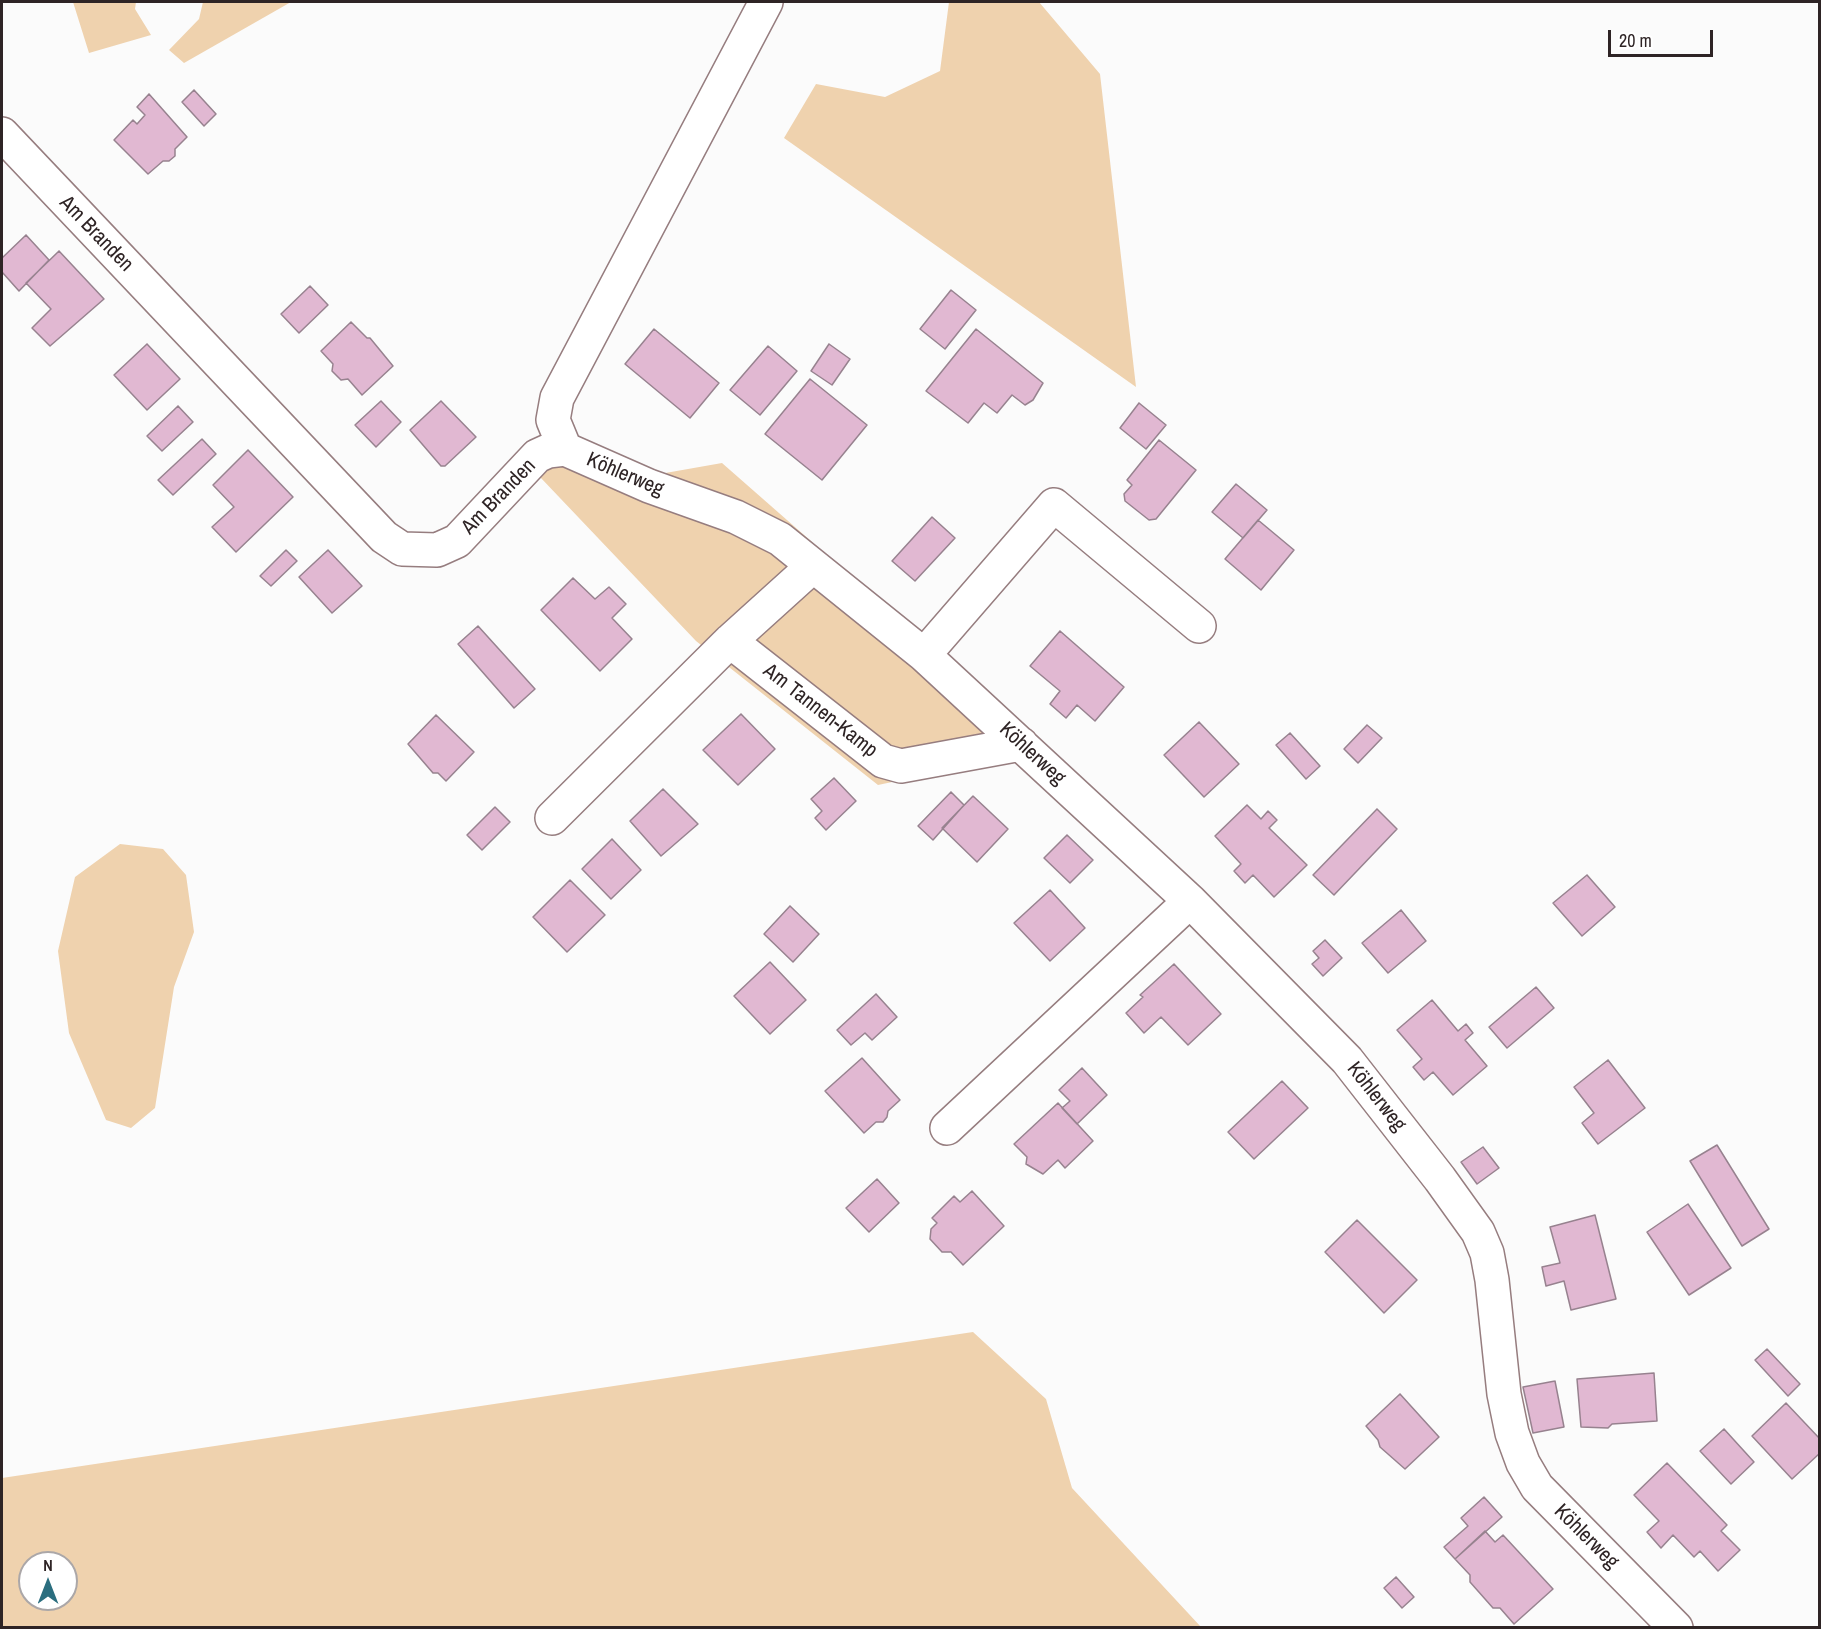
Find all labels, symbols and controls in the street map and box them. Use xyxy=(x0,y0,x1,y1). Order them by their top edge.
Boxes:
scale bar xyxy=(1611,18,1716,56)
text: 20 m xyxy=(1619,28,1652,53)
street label: Am Branden xyxy=(54,191,138,277)
street label: Köhlerweg xyxy=(583,448,667,502)
street label: Am Branden xyxy=(457,454,541,540)
street label: Am Tannen-Kamp xyxy=(758,659,882,763)
street label: Köhlerweg xyxy=(994,717,1070,791)
street label: Köhlerweg xyxy=(1341,1057,1411,1137)
street label: Köhlerweg xyxy=(1548,1499,1624,1575)
north arrow xyxy=(18,1551,78,1611)
text: N xyxy=(43,1554,53,1576)

